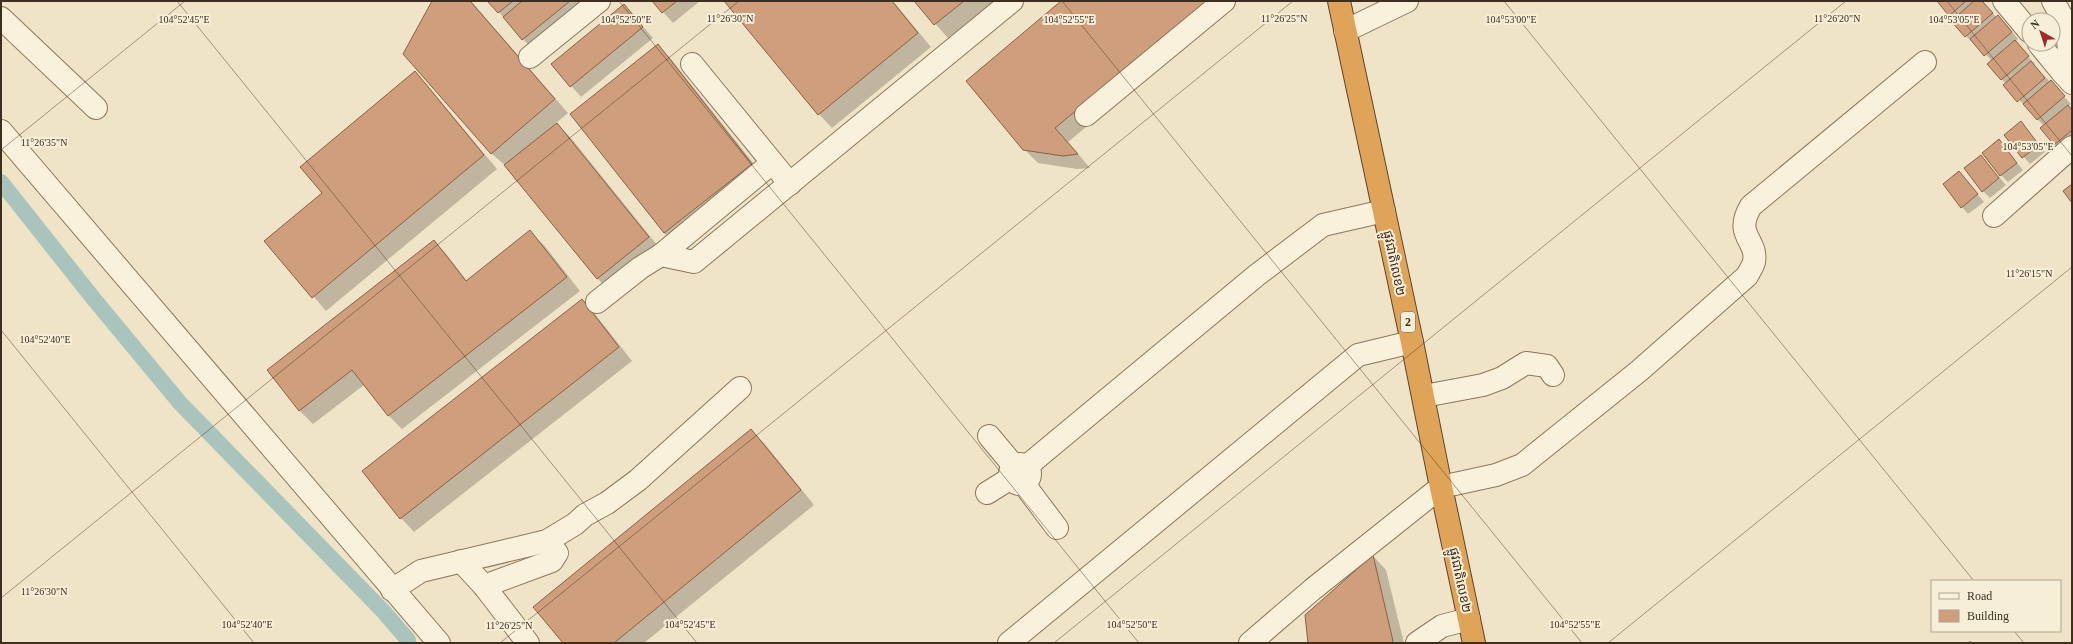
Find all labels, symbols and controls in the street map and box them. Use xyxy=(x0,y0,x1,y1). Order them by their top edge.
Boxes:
north arrow xyxy=(2021,12,2061,52)
text: 11°26'30"N xyxy=(707,13,753,24)
text: 11°26'25"N xyxy=(1261,13,1307,24)
text: 11°26'20"N xyxy=(1814,13,1860,24)
text: 104°52'45"E xyxy=(159,14,210,25)
text: 104°52'50"E xyxy=(601,14,652,25)
text: 104°52'55"E xyxy=(1044,14,1095,25)
text: 104°53'00"E xyxy=(1486,14,1537,25)
text: 104°53'05"E xyxy=(1929,14,1980,25)
text: N xyxy=(2028,17,2042,31)
text: 11°26'35"N xyxy=(21,137,67,148)
text: 104°53'05"E xyxy=(2003,141,2054,152)
street label: ផ្លូវជាតិលេខ២ xyxy=(1376,229,1409,298)
text: 11°26'15"N xyxy=(2006,268,2052,279)
road number: 2 xyxy=(1401,312,1415,332)
text: 104°52'40"E xyxy=(20,334,71,345)
street label: ផ្លូវជាតិលេខ២ xyxy=(1442,546,1475,615)
legend xyxy=(1931,580,2061,632)
text: 11°26'30"N xyxy=(21,586,67,597)
text: Road xyxy=(1967,589,1992,603)
text: Building xyxy=(1967,609,2009,623)
text: 104°52'40"E xyxy=(222,619,273,630)
text: 104°52'45"E xyxy=(665,619,716,630)
text: 104°52'50"E xyxy=(1107,619,1158,630)
text: 104°52'55"E xyxy=(1550,619,1601,630)
text: 11°26'25"N xyxy=(486,620,532,631)

